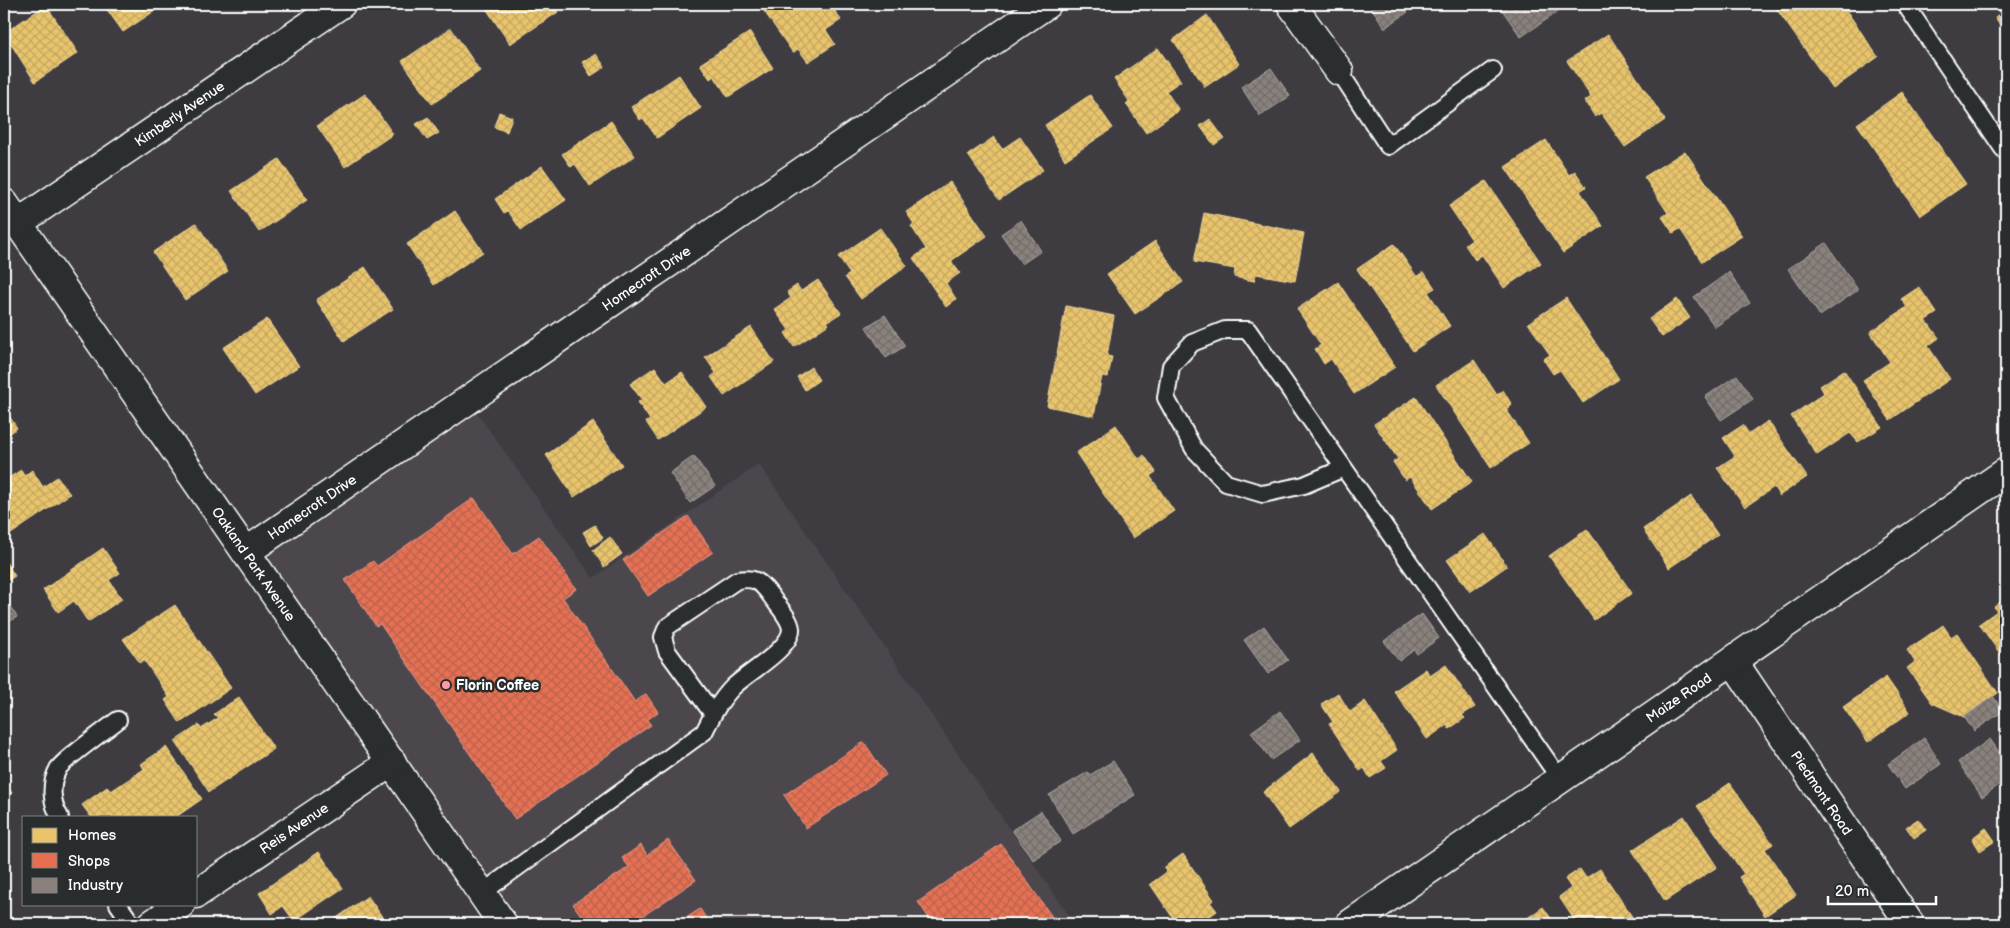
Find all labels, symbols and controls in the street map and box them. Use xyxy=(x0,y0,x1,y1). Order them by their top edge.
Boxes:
street label: Kimberly Avenue xyxy=(132,78,228,150)
street label: Homecroft Drive xyxy=(599,242,694,315)
street label: Homecroft Drive xyxy=(265,471,360,544)
street label: Oakland Park Avenue xyxy=(208,504,299,625)
street label: Maize Road xyxy=(1643,670,1715,727)
place label: Florin Coffee xyxy=(456,677,539,694)
marker: Florin Coffee xyxy=(440,679,452,691)
street label: Piedmont Road xyxy=(1787,748,1856,839)
street label: Reis Avenue xyxy=(257,799,332,858)
legend xyxy=(22,816,198,906)
text: Homes xyxy=(68,826,117,845)
text: Shops xyxy=(68,852,111,871)
scale bar xyxy=(1828,873,1935,905)
text: Industry xyxy=(68,876,123,895)
text: 20 m xyxy=(1835,882,1869,901)

